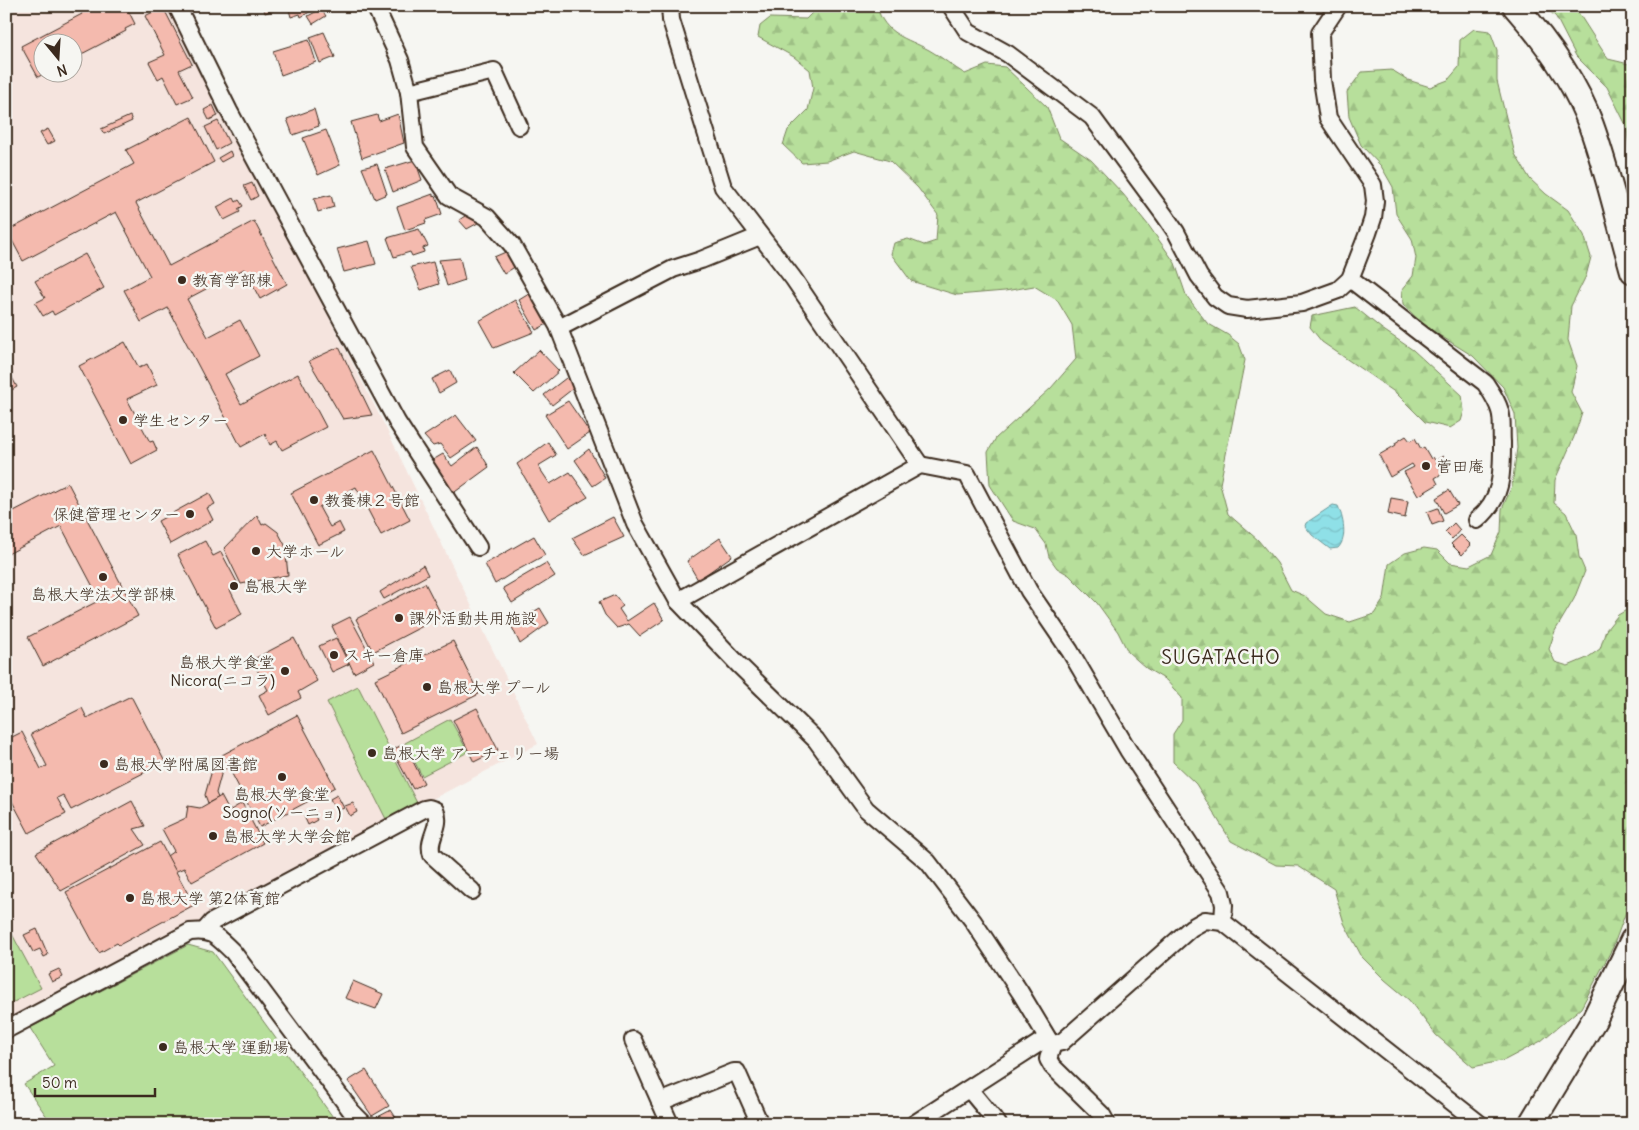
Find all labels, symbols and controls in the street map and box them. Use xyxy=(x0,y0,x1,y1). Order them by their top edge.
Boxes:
north arrow xyxy=(32,32,82,82)
text: N xyxy=(55,60,69,80)
place label: 教育学部棟 xyxy=(192,270,272,290)
marker: 教育学部棟 xyxy=(176,274,188,286)
place label: 学生センター xyxy=(133,410,228,430)
marker: 学生センター xyxy=(117,414,129,426)
place label: 菅田庵 xyxy=(1436,456,1484,476)
marker: 菅田庵 xyxy=(1420,460,1432,472)
place label: 教養棟２号館 xyxy=(324,490,420,510)
marker: 教養棟２号館 xyxy=(308,494,320,506)
place label: 保健管理センター xyxy=(53,504,180,524)
marker: 保健管理センター xyxy=(184,508,196,520)
place label: 大学ホール xyxy=(266,541,345,561)
marker: 大学ホール xyxy=(250,545,262,557)
marker: 島根大学法文学部棟 xyxy=(97,571,109,583)
place label: 島根大学 xyxy=(244,576,308,596)
marker: 島根大学 xyxy=(228,580,240,592)
place label: 島根大学法文学部棟 xyxy=(31,584,175,604)
place label: 課外活動共用施設 xyxy=(409,608,537,628)
marker: 課外活動共用施設 xyxy=(393,612,405,624)
place label: スキー倉庫 xyxy=(344,645,424,665)
district label: SUGATACHO xyxy=(1161,645,1281,669)
marker: スキー倉庫 xyxy=(328,649,340,661)
place label: 島根大学食堂 Nicora(ニコラ) xyxy=(170,652,275,690)
marker: 島根大学食堂 Nicora(ニコラ) xyxy=(279,665,291,677)
place label: 島根大学 プール xyxy=(437,677,551,697)
marker: 島根大学 プール xyxy=(421,681,433,693)
place label: 島根大学 アーチェリー場 xyxy=(382,743,560,763)
marker: 島根大学 アーチェリー場 xyxy=(366,747,378,759)
place label: 島根大学附属図書館 xyxy=(114,754,258,774)
marker: 島根大学附属図書館 xyxy=(98,758,110,770)
marker: 島根大学食堂 Sogno(ソーニョ) xyxy=(276,771,288,783)
place label: 島根大学食堂 Sogno(ソーニョ) xyxy=(223,784,342,822)
place label: 島根大学大学会館 xyxy=(223,826,351,846)
marker: 島根大学大学会館 xyxy=(207,830,219,842)
place label: 島根大学 第2体育館 xyxy=(140,888,281,908)
marker: 島根大学 第2体育館 xyxy=(124,892,136,904)
place label: 島根大学 運動場 xyxy=(173,1037,289,1057)
marker: 島根大学 運動場 xyxy=(157,1041,169,1053)
scale bar xyxy=(35,1065,155,1097)
text: 50 m xyxy=(42,1073,77,1092)

